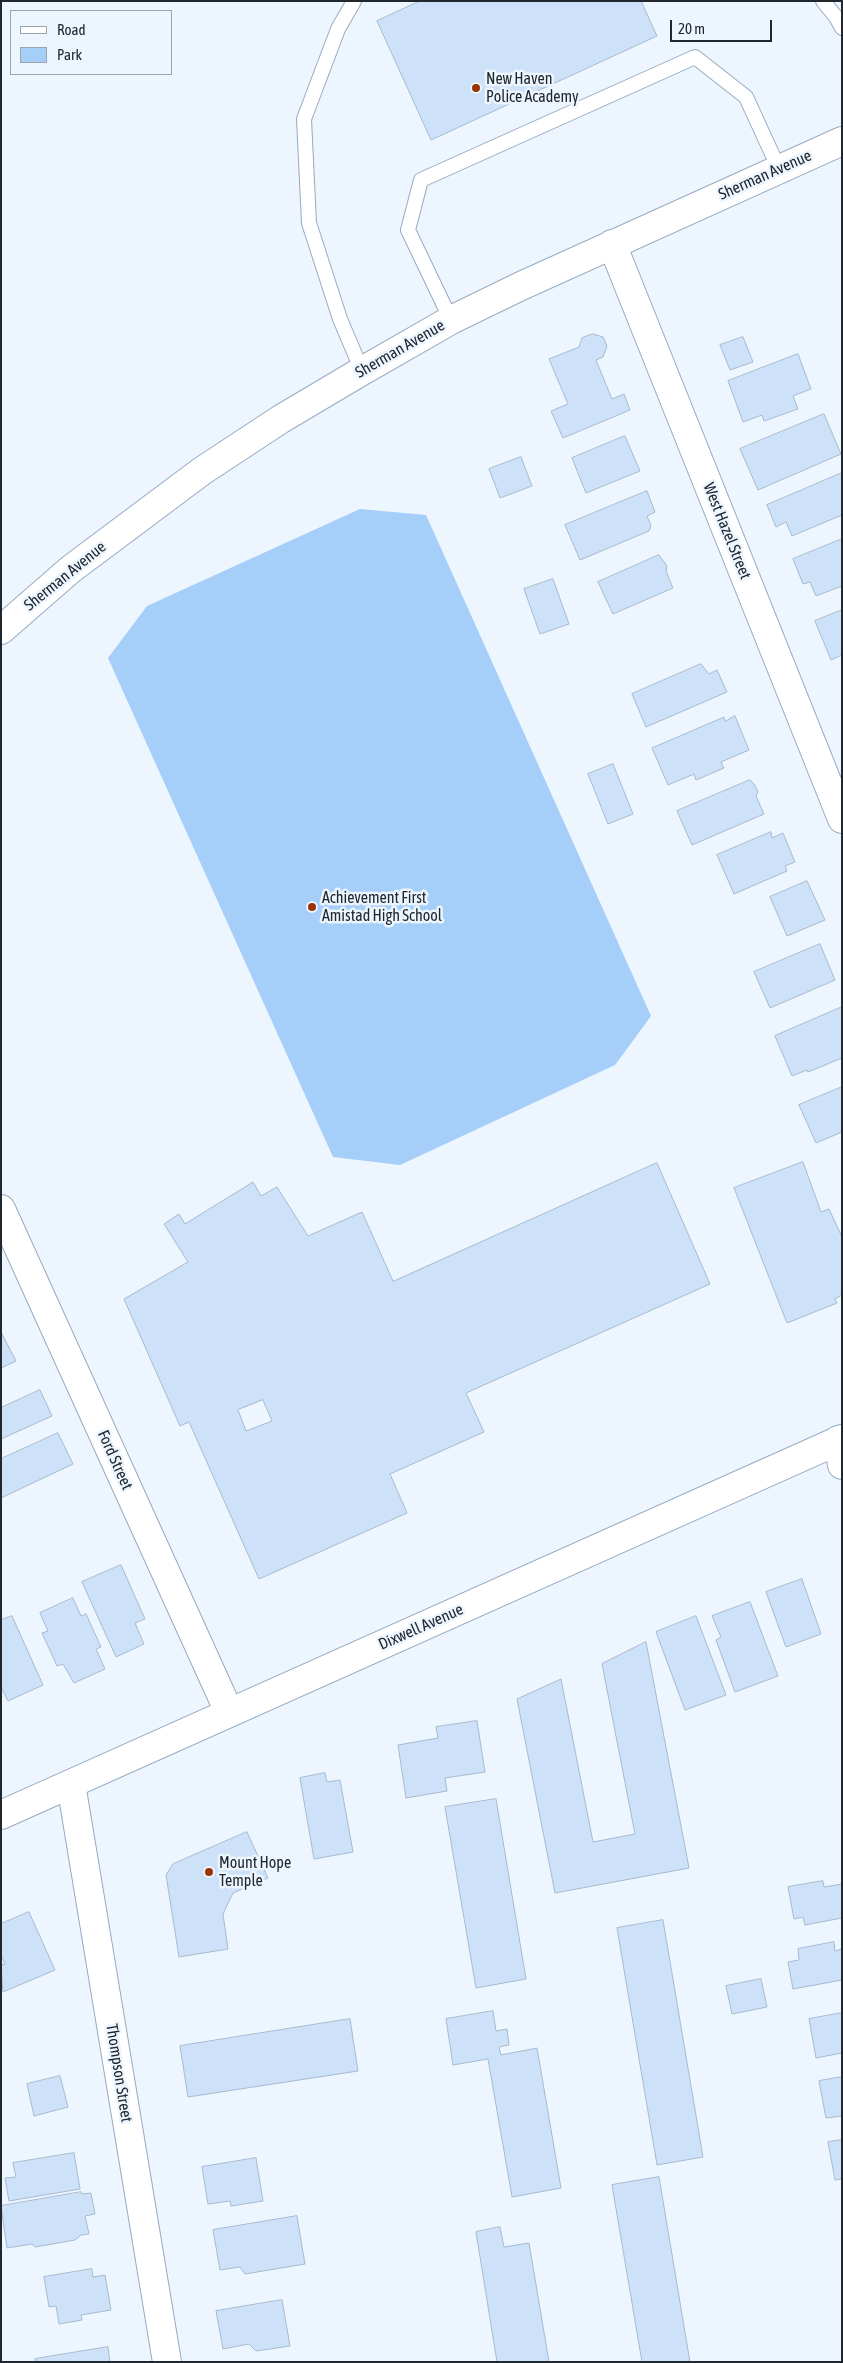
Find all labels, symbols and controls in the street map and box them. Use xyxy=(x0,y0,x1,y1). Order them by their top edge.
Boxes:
legend xyxy=(10,10,172,75)
scale bar xyxy=(673,10,776,42)
text: 20 m xyxy=(678,20,705,37)
text: Road xyxy=(57,21,86,38)
text: Park xyxy=(57,46,82,63)
place label: New Haven Police Academy xyxy=(486,69,579,107)
marker: New Haven Police Academy xyxy=(470,82,482,94)
street label: Sherman Avenue xyxy=(716,146,814,204)
street label: Sherman Avenue xyxy=(352,316,448,382)
street label: West Hazel Street xyxy=(699,480,755,582)
street label: Sherman Avenue xyxy=(20,537,110,615)
place label: Achievement First Amistad High School xyxy=(322,888,442,926)
marker: Achievement First Amistad High School xyxy=(306,901,318,913)
street label: Ford Street xyxy=(93,1427,137,1493)
street label: Dixwell Avenue xyxy=(376,1600,466,1654)
place label: Mount Hope Temple xyxy=(219,1853,291,1891)
marker: Mount Hope Temple xyxy=(203,1866,215,1878)
street label: Thompson Street xyxy=(102,2022,136,2124)

